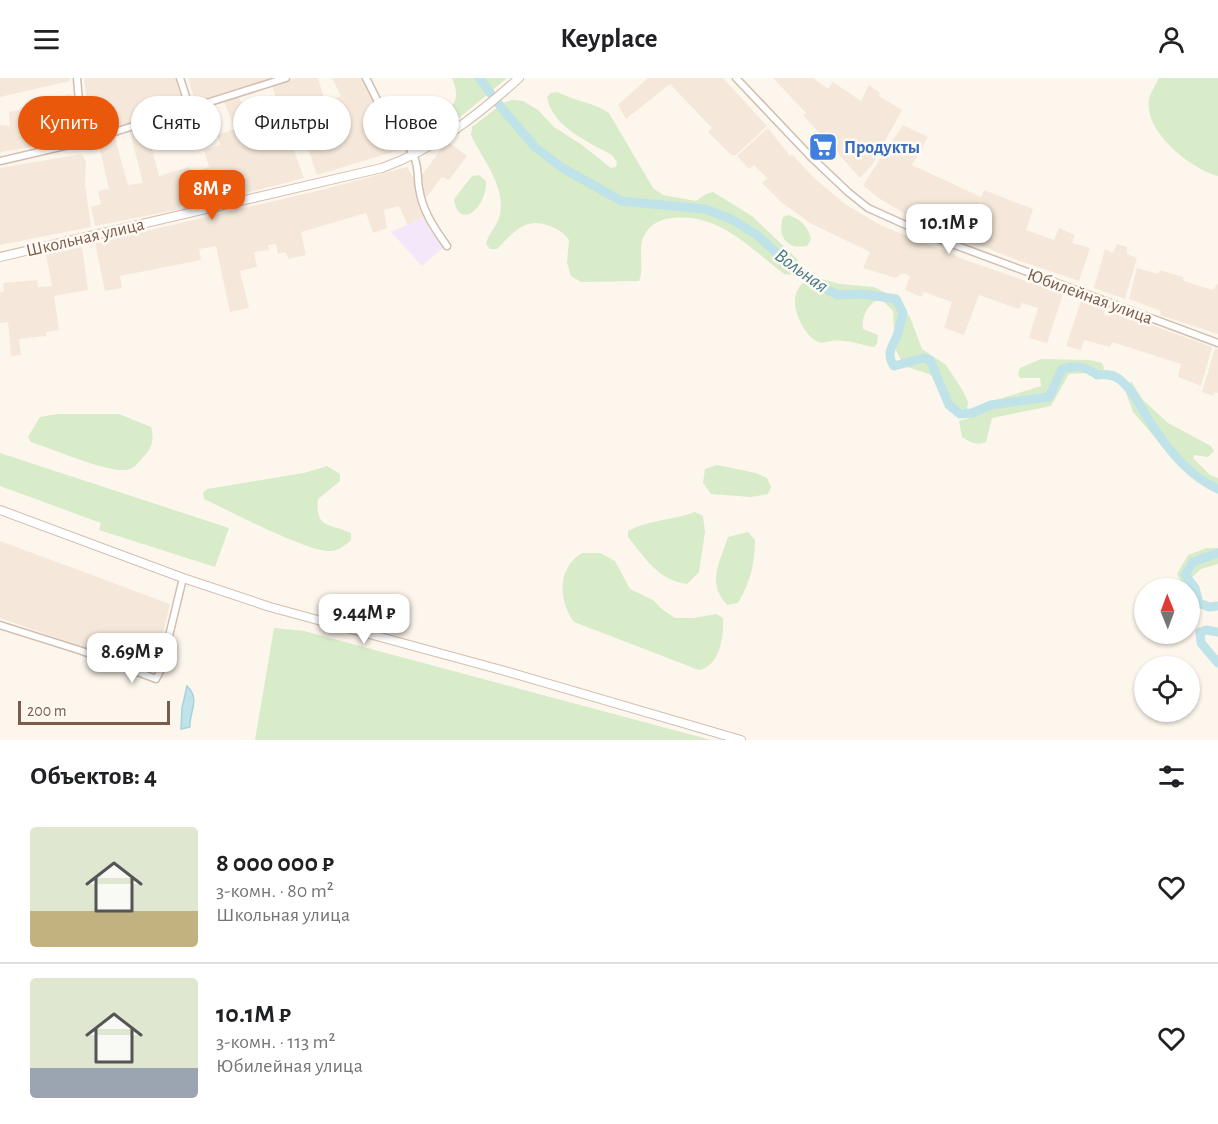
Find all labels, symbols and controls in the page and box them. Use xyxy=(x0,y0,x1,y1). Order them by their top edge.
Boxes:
icon: menu xyxy=(30,23,63,56)
icon: person xyxy=(1155,23,1188,56)
text: Keyplace xyxy=(560,25,658,52)
chip: Купить xyxy=(18,96,119,150)
chip: Снять xyxy=(131,96,221,150)
chip: Фильтры xyxy=(233,96,351,150)
chip: Новое xyxy=(363,96,459,150)
supermarket icon: Продукты xyxy=(807,131,839,163)
place label: Продукты xyxy=(844,139,920,157)
pin: 8M ₽ xyxy=(176,170,248,221)
text: 8M ₽ xyxy=(193,179,231,199)
pin: 10.1M ₽ xyxy=(894,204,1004,255)
text: 10.1M ₽ xyxy=(920,213,978,233)
street label: Школьная улица xyxy=(24,216,146,260)
water label: Вольная xyxy=(771,245,832,297)
street label: Юбилейная улица xyxy=(1025,265,1155,328)
north arrow xyxy=(1134,578,1200,644)
map controls xyxy=(1134,578,1200,722)
pin: 9.44M ₽ xyxy=(309,594,419,645)
text: 9.44M ₽ xyxy=(333,603,395,623)
pin: 8.69M ₽ xyxy=(77,633,187,684)
text: 8.69M ₽ xyxy=(101,642,163,662)
button: locate xyxy=(1134,656,1200,722)
scale bar xyxy=(18,698,170,726)
text: 200 m xyxy=(27,703,67,719)
icon: filters xyxy=(1155,760,1188,793)
text: Объектов: 4 xyxy=(30,763,157,789)
text: 8 000 000 ₽ xyxy=(216,850,334,876)
icon: home xyxy=(78,851,150,923)
icon: heart xyxy=(1155,871,1188,904)
text: 3-комн. · 80 m² xyxy=(216,881,334,901)
text: Школьная улица xyxy=(216,905,350,925)
text: 10.1M ₽ xyxy=(216,1001,291,1027)
icon: home xyxy=(78,1002,150,1074)
icon: heart xyxy=(1155,1022,1188,1055)
text: 3-комн. · 113 m² xyxy=(216,1032,336,1052)
text: Юбилейная улица xyxy=(216,1056,363,1076)

